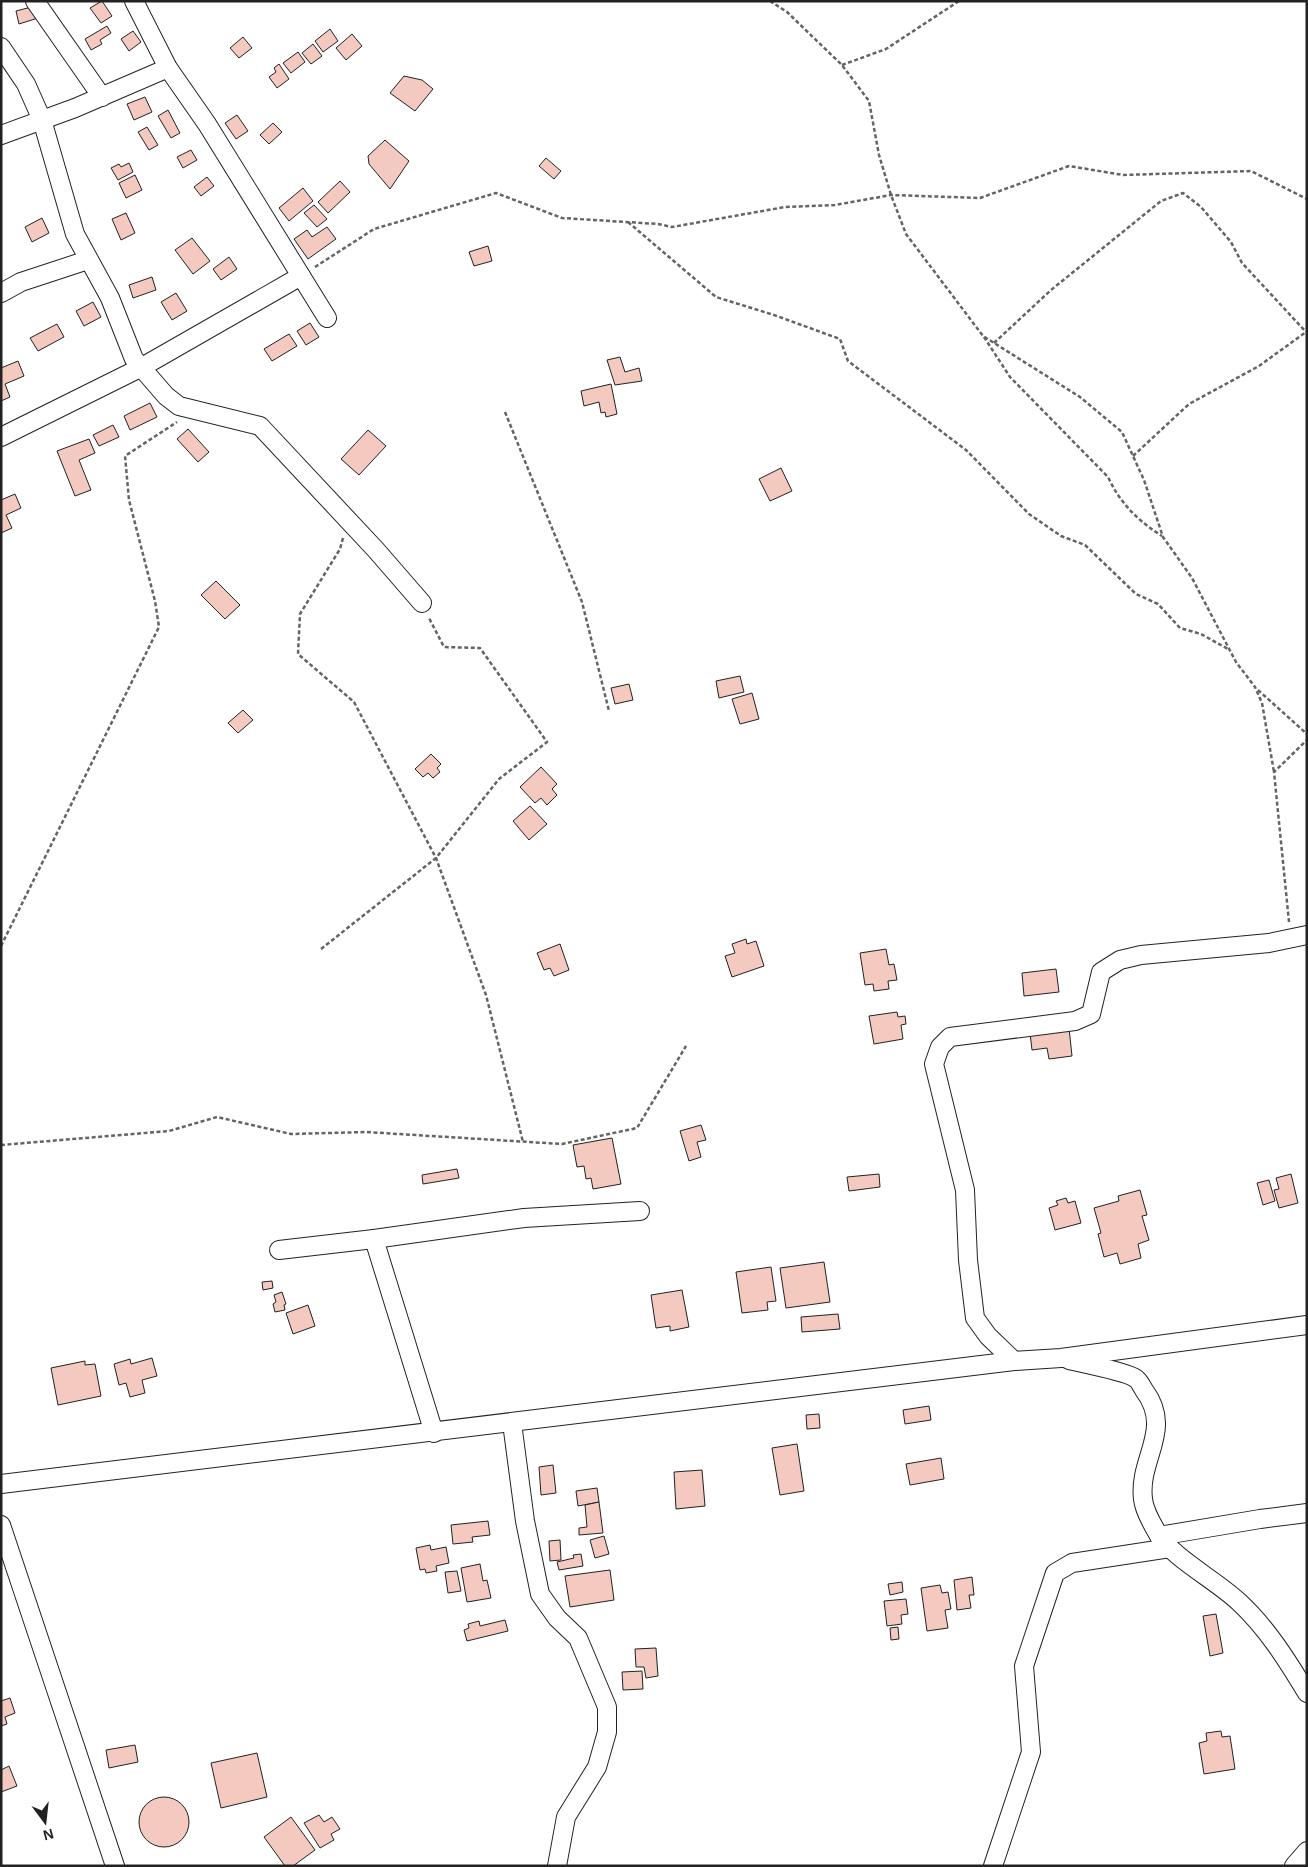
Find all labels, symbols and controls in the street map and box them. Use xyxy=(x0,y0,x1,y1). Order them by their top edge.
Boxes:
north arrow xyxy=(20,1797,70,1847)
text: N xyxy=(41,1826,55,1844)

